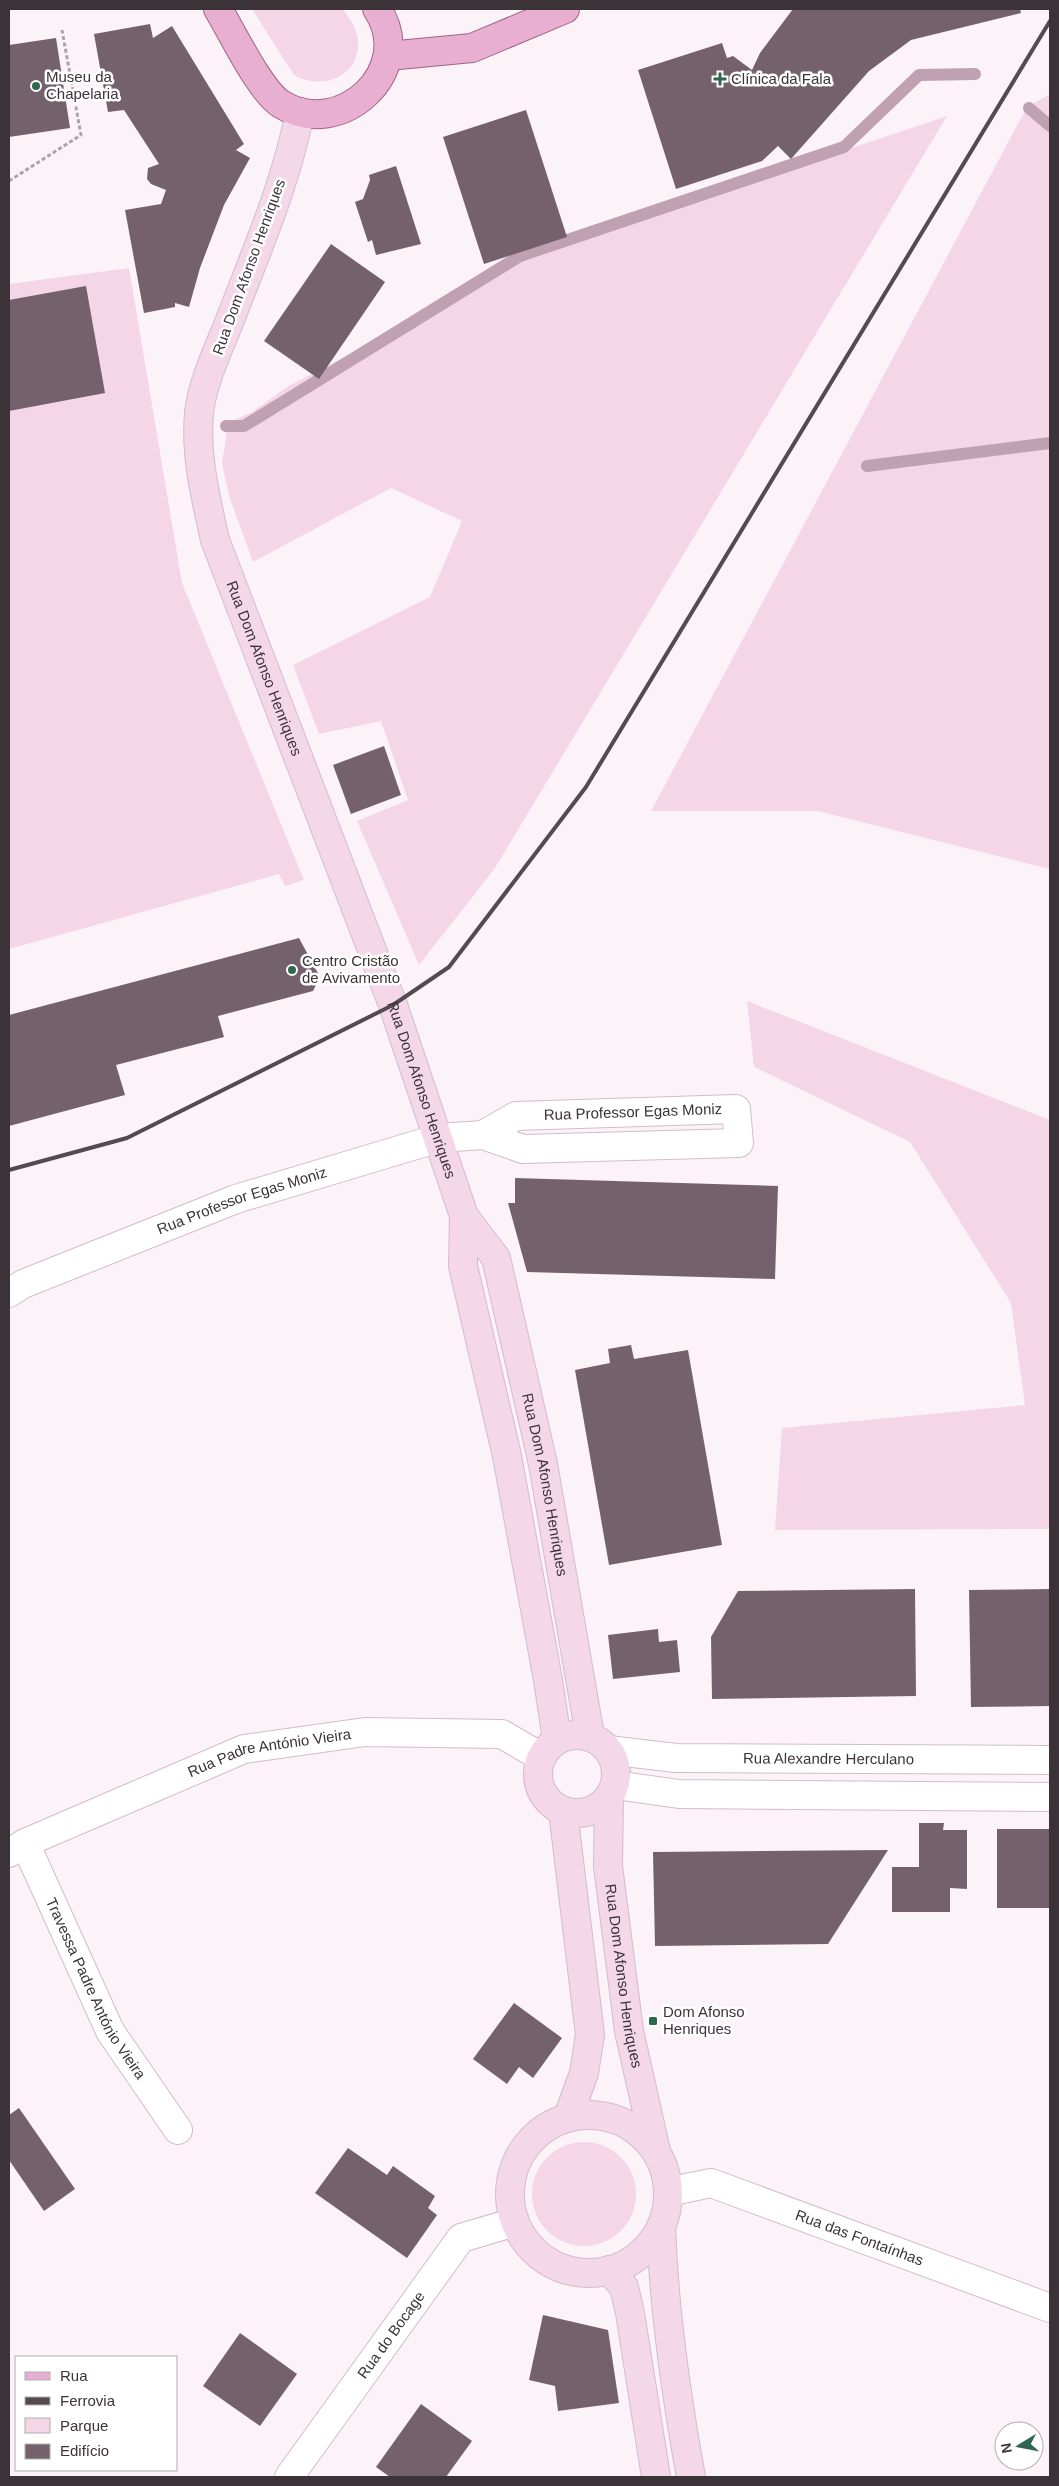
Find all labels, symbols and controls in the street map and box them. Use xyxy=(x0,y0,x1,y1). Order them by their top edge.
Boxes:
place label: Museu da Chapelaria xyxy=(46,68,119,102)
place label: Clínica da Fala xyxy=(731,70,832,87)
marker: Clínica da Fala xyxy=(713,72,727,86)
marker: Museu da Chapelaria xyxy=(30,80,42,92)
street label: Rua Dom Afonso Henriques xyxy=(209,177,288,357)
street label: Rua Dom Afonso Henriques xyxy=(223,578,306,758)
place label: Centro Cristão de Avivamento xyxy=(302,952,400,986)
marker: Centro Cristão de Avivamento xyxy=(286,964,298,976)
street label: Rua Dom Afonso Henriques xyxy=(384,999,460,1180)
street label: Rua Professor Egas Moniz xyxy=(544,1100,722,1123)
street label: Rua Professor Egas Moniz xyxy=(154,1163,329,1238)
street label: Rua Dom Afonso Henriques xyxy=(519,1392,571,1577)
street label: Rua Padre António Vieira xyxy=(185,1725,353,1780)
street label: Rua Alexandre Herculano xyxy=(743,1749,914,1767)
street label: Rua Dom Afonso Henriques xyxy=(602,1883,646,2070)
street label: Travessa Padre António Vieira xyxy=(43,1895,150,2083)
place label: Dom Afonso Henriques xyxy=(663,2003,745,2037)
marker: Dom Afonso Henriques xyxy=(647,2015,659,2027)
street label: Rua das Fontaínhas xyxy=(793,2206,926,2269)
street label: Rua do Bocage xyxy=(354,2288,428,2382)
legend xyxy=(15,2356,178,2471)
text: Rua xyxy=(60,2367,88,2384)
text: Ferrovia xyxy=(60,2392,116,2409)
text: Parque xyxy=(60,2417,108,2434)
north arrow xyxy=(994,2421,1044,2471)
text: Edifício xyxy=(60,2442,109,2459)
text: N xyxy=(997,2442,1015,2455)

